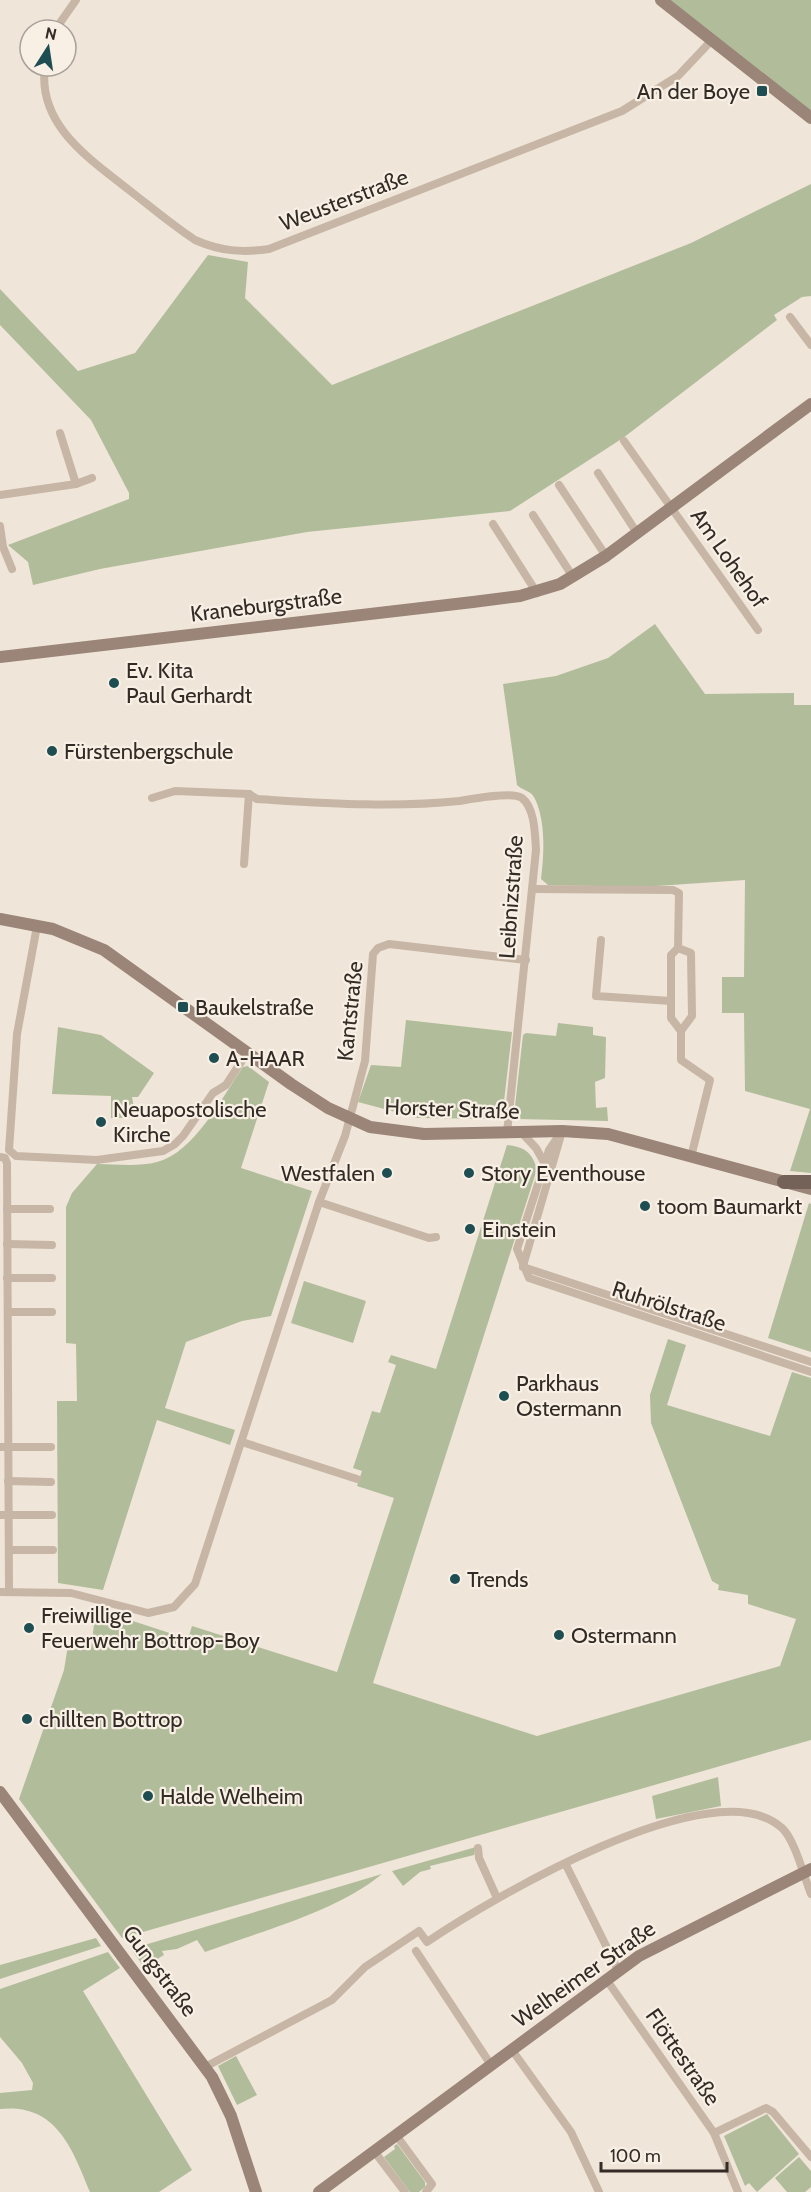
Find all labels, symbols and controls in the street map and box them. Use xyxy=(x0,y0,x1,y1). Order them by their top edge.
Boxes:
north arrow xyxy=(18,18,78,78)
text: N xyxy=(44,23,59,44)
place label: An der Boye xyxy=(637,78,750,105)
marker: An der Boye xyxy=(755,84,769,98)
street label: Weusterstraße xyxy=(276,163,412,237)
street label: Am Lohehof xyxy=(685,503,773,613)
street label: Kraneburgstraße xyxy=(189,582,343,628)
place label: Ev. Kita Paul Gerhardt xyxy=(126,657,253,709)
marker: Ev. Kita Paul Gerhardt xyxy=(107,676,121,690)
place label: Fürstenbergschule xyxy=(64,738,233,765)
marker: Fürstenbergschule xyxy=(45,744,59,758)
street label: Leibnizstraße xyxy=(493,834,529,960)
street label: Kantstraße xyxy=(331,960,369,1062)
place label: Baukelstraße xyxy=(195,994,314,1021)
marker: Baukelstraße xyxy=(176,1000,190,1014)
place label: A-HAAR xyxy=(226,1045,305,1072)
marker: A-HAAR xyxy=(207,1051,221,1065)
street label: Horster Straße xyxy=(384,1093,520,1125)
place label: Neuapostolische Kirche xyxy=(113,1096,267,1148)
marker: Neuapostolische Kirche xyxy=(94,1115,108,1129)
place label: Westfalen xyxy=(281,1160,375,1187)
place label: Story Eventhouse xyxy=(481,1160,645,1187)
marker: Westfalen xyxy=(380,1166,394,1180)
marker: Story Eventhouse xyxy=(462,1166,476,1180)
place label: toom Baumarkt xyxy=(657,1193,803,1220)
marker: toom Baumarkt xyxy=(638,1199,652,1213)
place label: Einstein xyxy=(482,1216,556,1243)
marker: Einstein xyxy=(463,1222,477,1236)
street label: Ruhrölstraße xyxy=(609,1275,729,1337)
place label: Parkhaus Ostermann xyxy=(516,1370,622,1422)
marker: Parkhaus Ostermann xyxy=(497,1389,511,1403)
place label: Trends xyxy=(467,1566,528,1593)
marker: Trends xyxy=(448,1572,462,1586)
place label: Freiwillige Feuerwehr Bottrop-Boy xyxy=(41,1602,260,1654)
marker: Freiwillige Feuerwehr Bottrop-Boy xyxy=(22,1621,36,1635)
place label: Ostermann xyxy=(571,1622,677,1649)
marker: Ostermann xyxy=(552,1628,566,1642)
place label: chillten Bottrop xyxy=(39,1706,183,1733)
marker: chillten Bottrop xyxy=(20,1712,34,1726)
place label: Halde Welheim xyxy=(160,1783,303,1810)
marker: Halde Welheim xyxy=(141,1789,155,1803)
street label: Welheimer Straße xyxy=(508,1915,660,2033)
street label: Gungstraße xyxy=(117,1920,203,2022)
street label: Flöttestraße xyxy=(640,2003,726,2111)
scale bar xyxy=(601,2135,727,2173)
text: 100 m xyxy=(610,2145,661,2167)

